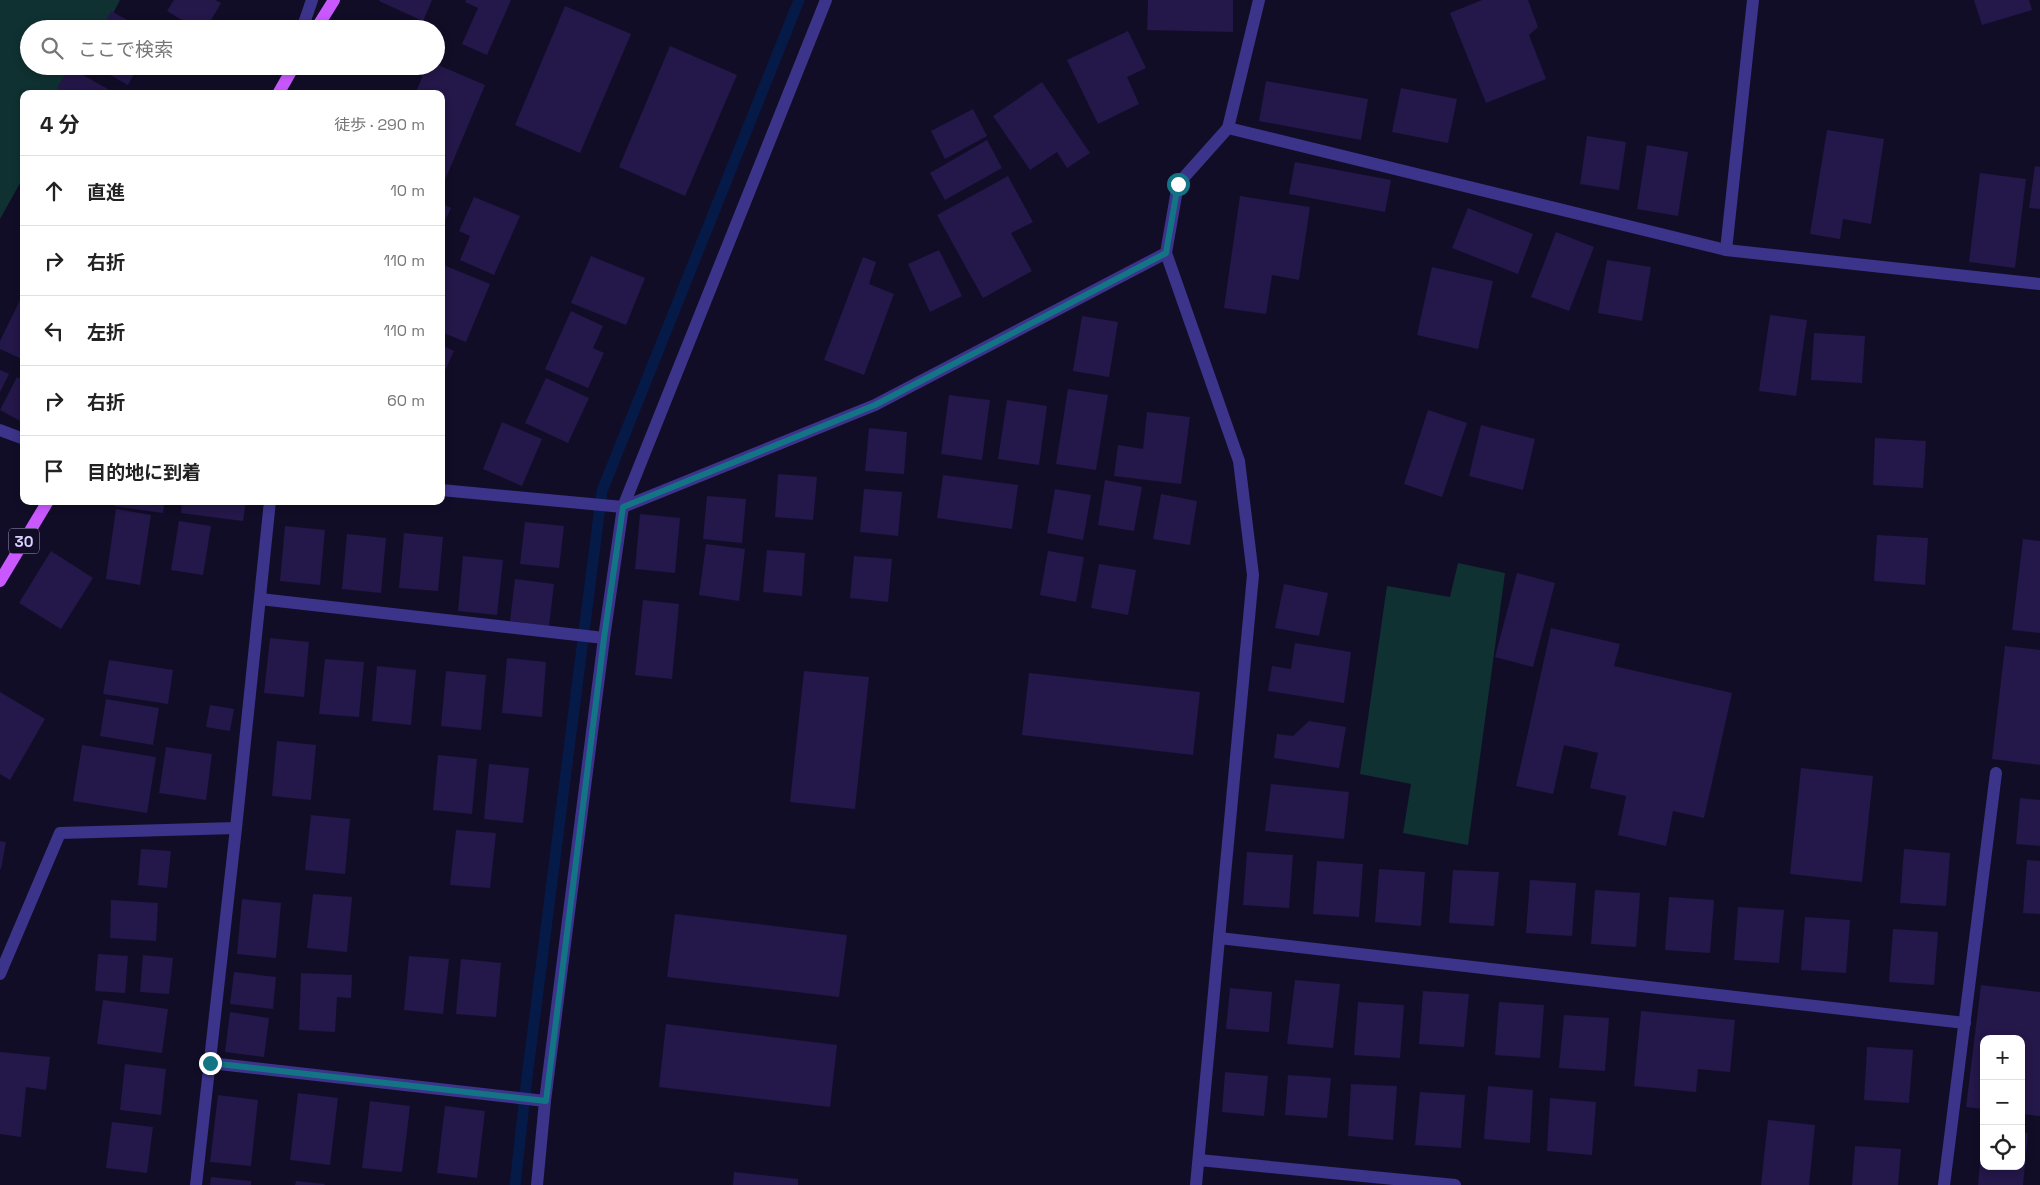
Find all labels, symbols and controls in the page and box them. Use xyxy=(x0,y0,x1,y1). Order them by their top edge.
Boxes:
search box xyxy=(20,20,445,75)
icon: search xyxy=(38,34,66,62)
text: ここで検索 xyxy=(78,37,173,62)
text: 4 分 xyxy=(40,111,80,138)
text: 徒歩 · 290 m xyxy=(334,114,425,135)
route start xyxy=(1167,173,1190,196)
icon: ahead xyxy=(40,177,68,205)
text: 直進 xyxy=(87,180,125,205)
text: 10 m xyxy=(390,180,425,201)
icon: right xyxy=(40,247,68,275)
text: 右折 xyxy=(87,250,125,275)
text: 110 m xyxy=(383,250,425,271)
icon: left xyxy=(40,317,68,345)
text: 左折 xyxy=(87,320,125,345)
text: 110 m xyxy=(383,320,425,341)
icon: right xyxy=(40,387,68,415)
text: 右折 xyxy=(87,390,125,415)
text: 60 m xyxy=(387,390,425,411)
icon: arrive xyxy=(40,457,68,485)
text: 目的地に到着 xyxy=(87,460,201,485)
road number: 30 xyxy=(9,528,39,554)
map controls xyxy=(1980,1035,2025,1170)
button: + xyxy=(1980,1035,2025,1080)
route end xyxy=(199,1052,222,1075)
button: − xyxy=(1980,1080,2025,1125)
button: locate xyxy=(1980,1125,2025,1170)

